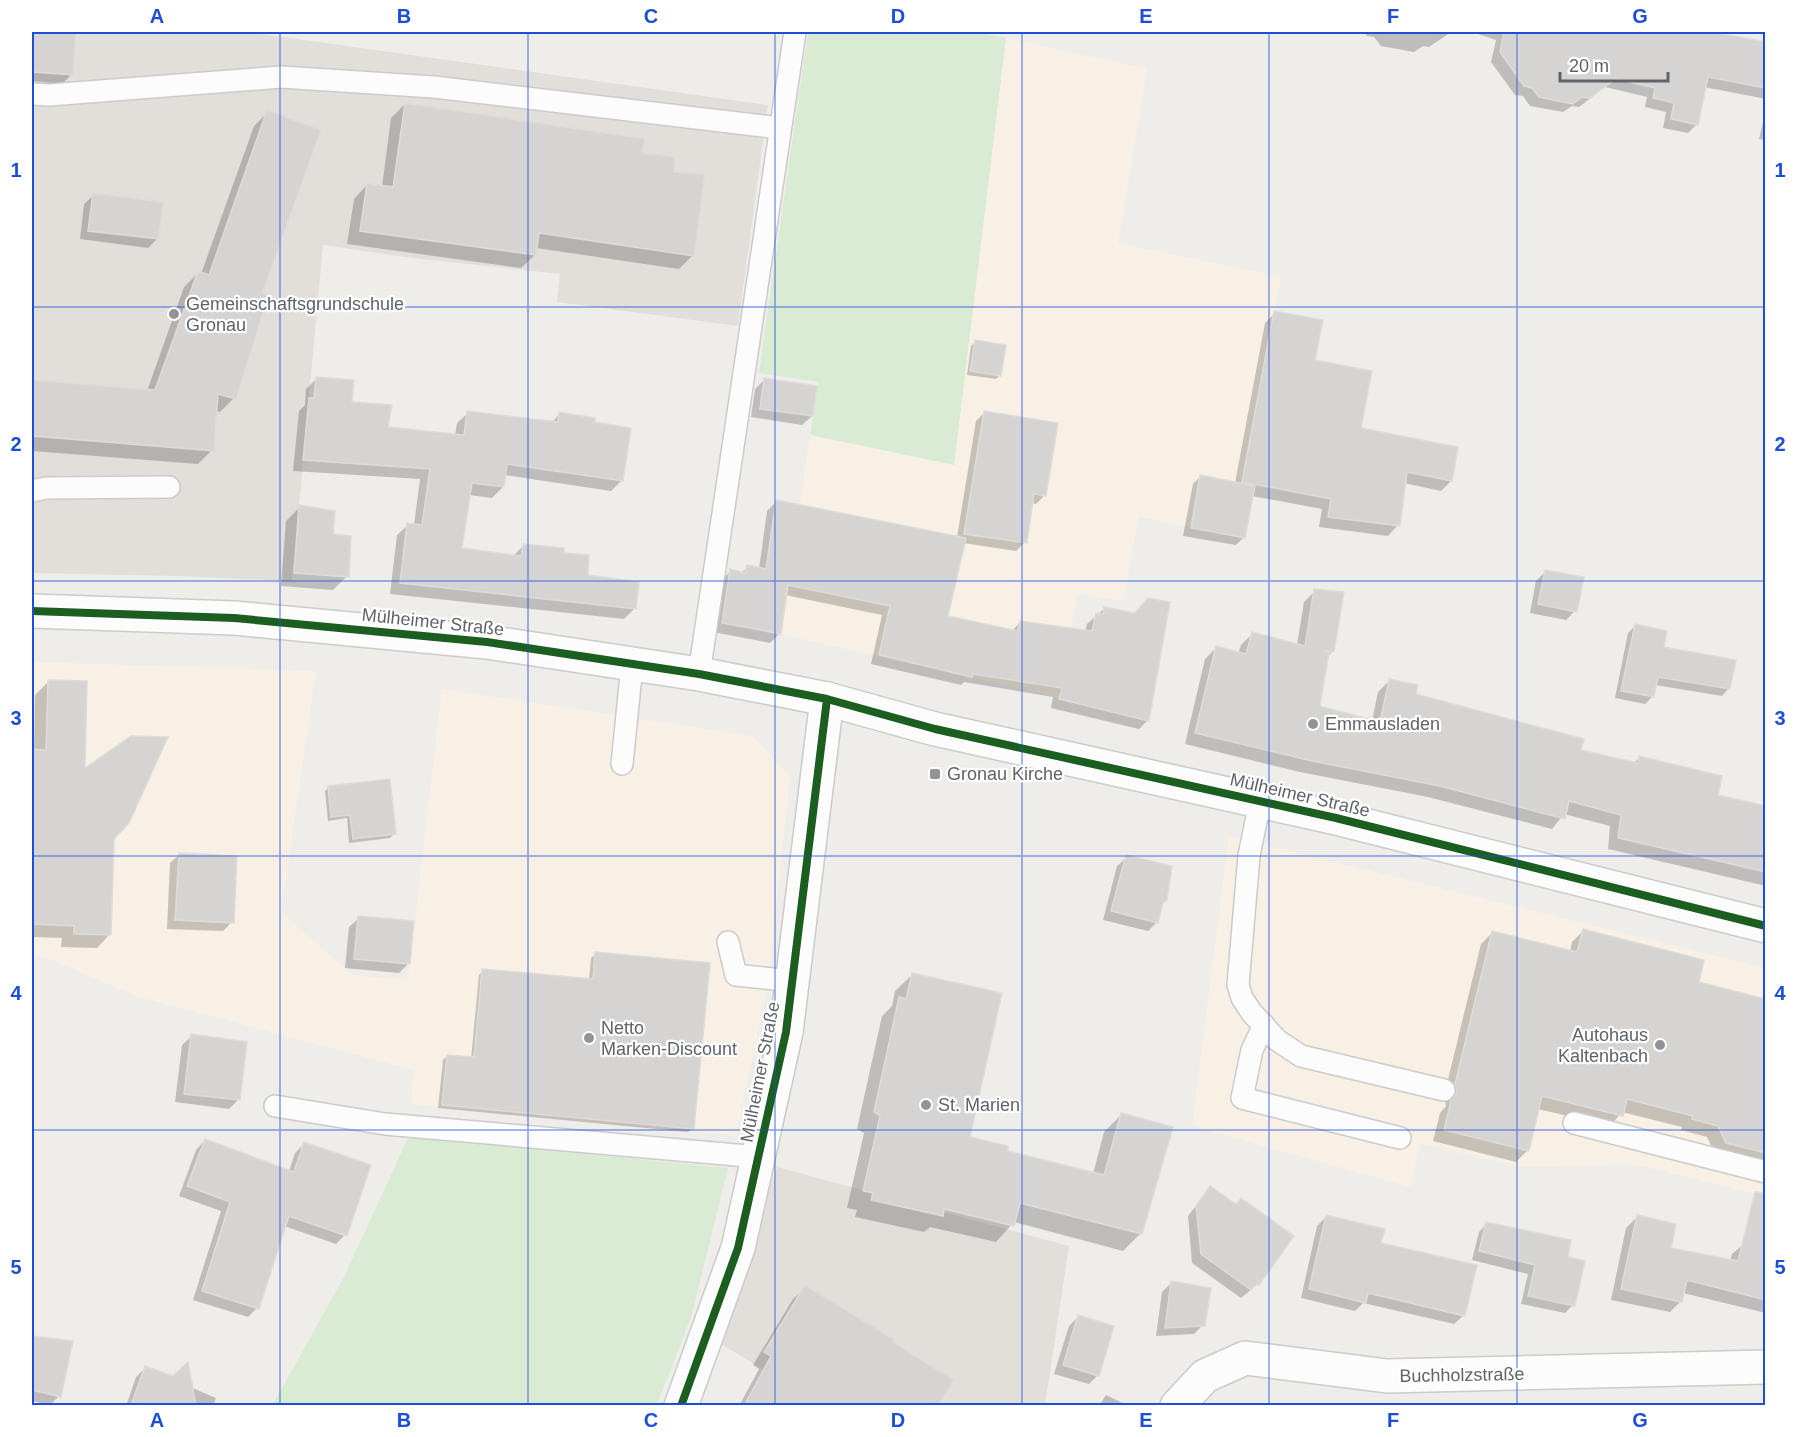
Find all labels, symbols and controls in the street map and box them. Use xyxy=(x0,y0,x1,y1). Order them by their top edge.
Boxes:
text: A xyxy=(150,5,164,27)
text: B xyxy=(397,5,411,27)
text: C xyxy=(644,5,658,27)
text: D xyxy=(891,5,905,27)
text: E xyxy=(1139,5,1153,27)
text: F xyxy=(1387,5,1399,27)
text: G xyxy=(1632,5,1648,27)
scale bar xyxy=(1560,45,1668,83)
text: 20 m xyxy=(1569,56,1609,76)
text: 1 xyxy=(10,159,22,181)
text: 1 xyxy=(1774,159,1786,181)
place label: Gemeinschaftsgrundschule Gronau xyxy=(186,294,404,335)
marker: Gemeinschaftsgrundschule Gronau xyxy=(167,307,181,321)
text: 2 xyxy=(10,433,22,455)
text: 2 xyxy=(1774,433,1786,455)
street label: Mülheimer Straße xyxy=(361,605,505,639)
text: 3 xyxy=(10,707,22,729)
text: 3 xyxy=(1774,707,1786,729)
place label: Emmausladen xyxy=(1325,714,1440,734)
marker: Emmausladen xyxy=(1306,717,1320,731)
place label: Gronau Kirche xyxy=(947,764,1063,784)
marker: Gronau Kirche xyxy=(928,767,942,781)
street label: Mülheimer Straße xyxy=(1228,769,1372,821)
text: 4 xyxy=(10,982,22,1004)
text: 4 xyxy=(1774,982,1786,1004)
street label: Mülheimer Straße xyxy=(737,1000,783,1144)
place label: Netto Marken-Discount xyxy=(601,1018,737,1059)
place label: Autohaus Kaltenbach xyxy=(1558,1025,1648,1066)
marker: Netto Marken-Discount xyxy=(582,1031,596,1045)
marker: Autohaus Kaltenbach xyxy=(1653,1038,1667,1052)
place label: St. Marien xyxy=(938,1095,1020,1115)
marker: St. Marien xyxy=(919,1098,933,1112)
text: 5 xyxy=(10,1256,22,1278)
text: 5 xyxy=(1774,1256,1786,1278)
street label: Buchholzstraße xyxy=(1399,1364,1525,1386)
text: A xyxy=(150,1409,164,1431)
text: B xyxy=(397,1409,411,1431)
text: C xyxy=(644,1409,658,1431)
text: D xyxy=(891,1409,905,1431)
text: E xyxy=(1139,1409,1153,1431)
text: F xyxy=(1387,1409,1399,1431)
text: G xyxy=(1632,1409,1648,1431)

